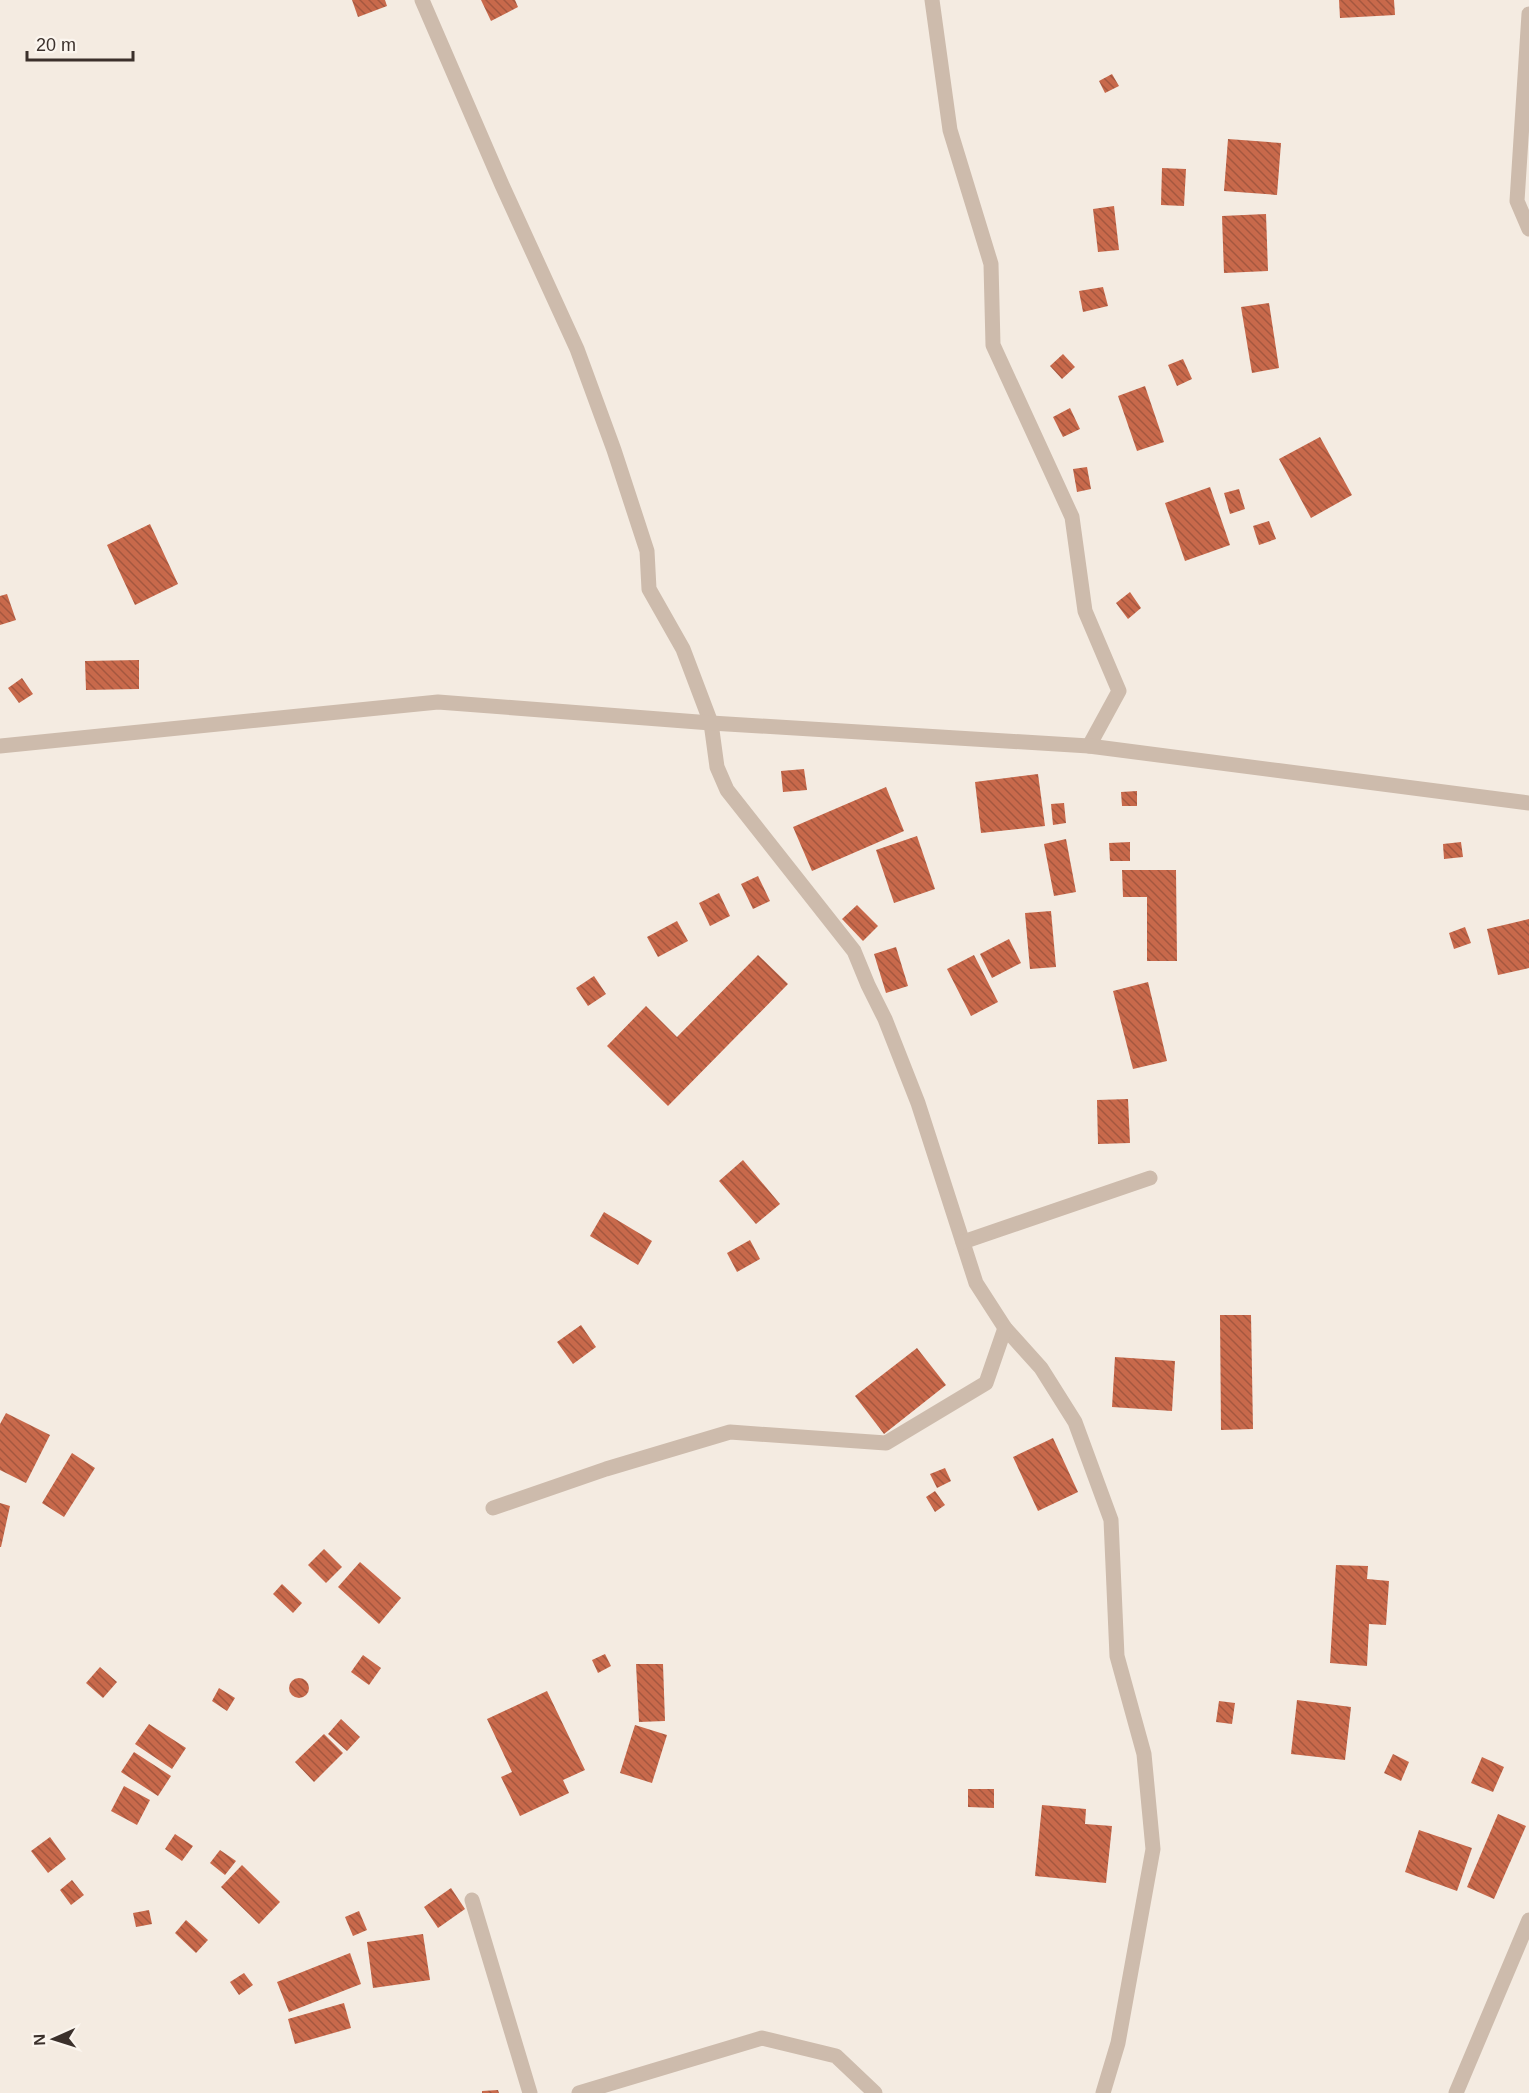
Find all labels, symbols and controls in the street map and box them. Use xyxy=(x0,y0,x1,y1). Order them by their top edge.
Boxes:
scale bar xyxy=(27,24,134,62)
text: 20 m xyxy=(36,35,76,55)
north arrow xyxy=(24,2009,84,2069)
text: N xyxy=(31,2034,48,2046)

